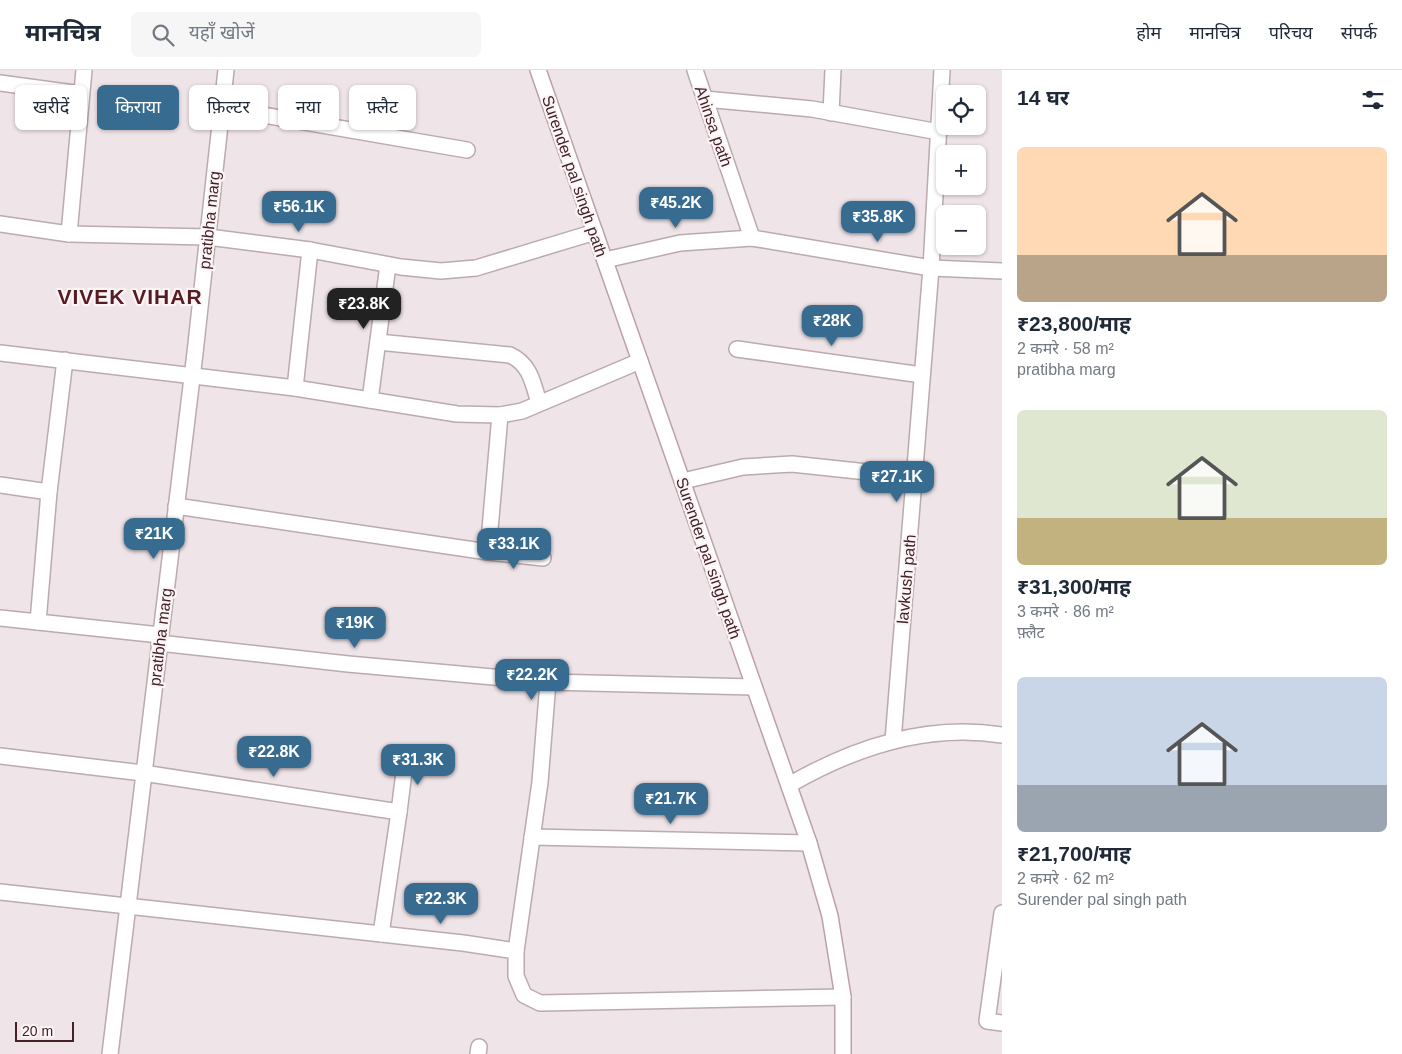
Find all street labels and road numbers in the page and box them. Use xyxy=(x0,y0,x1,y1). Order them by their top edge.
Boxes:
street label: Ahinsa path xyxy=(692,83,735,169)
street label: Surender pal singh path xyxy=(539,93,610,259)
street label: pratibha marg xyxy=(196,170,223,270)
street label: Surender pal singh path xyxy=(673,475,744,641)
street label: lavkush path xyxy=(894,534,919,625)
street label: pratibha marg xyxy=(146,587,175,687)

